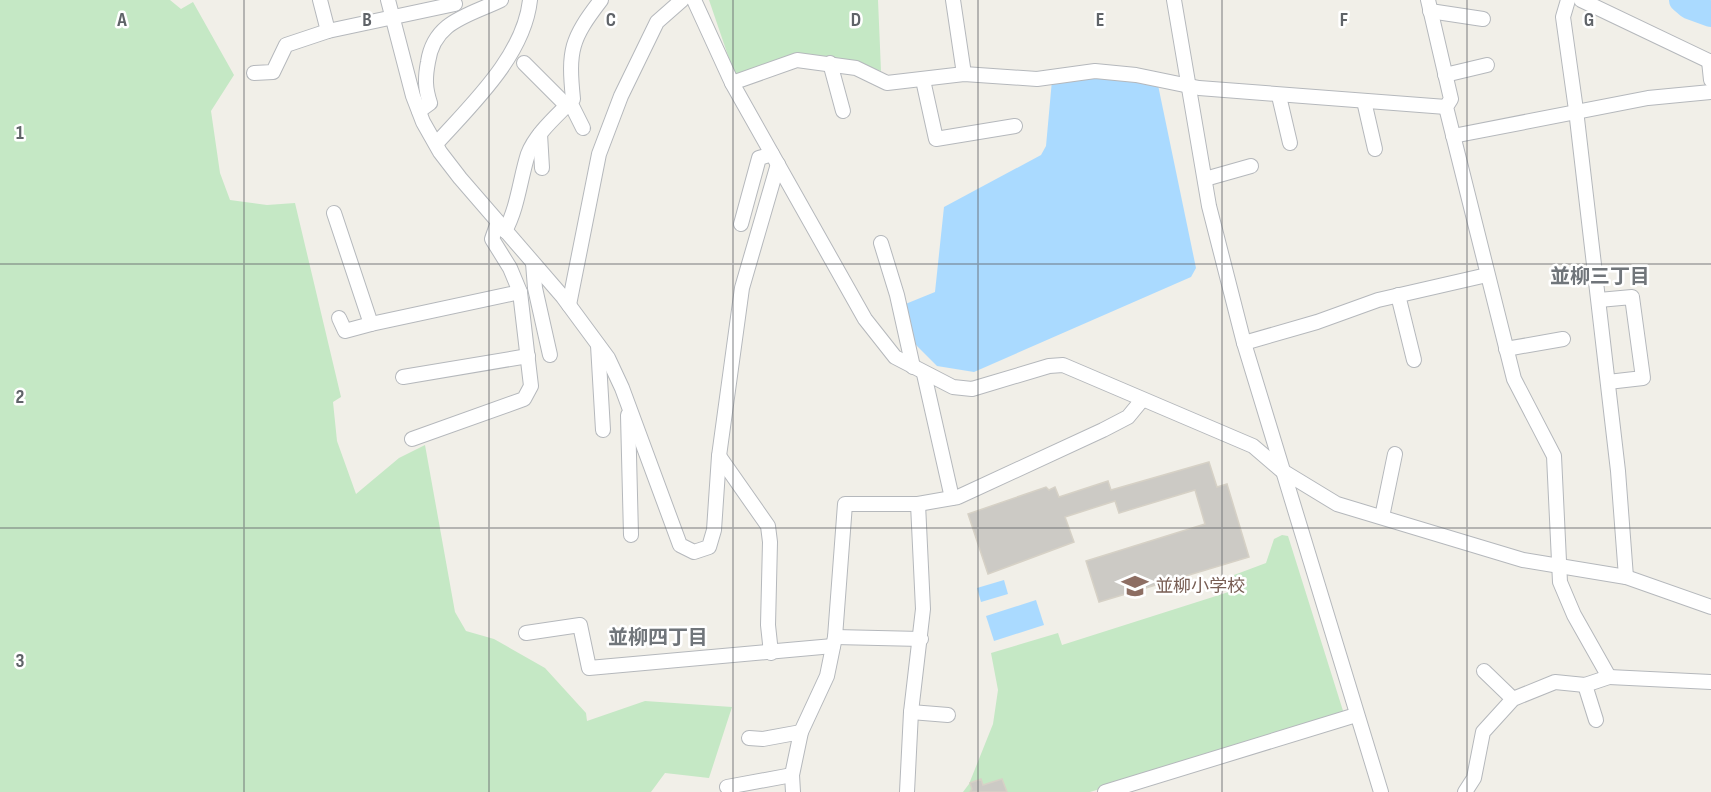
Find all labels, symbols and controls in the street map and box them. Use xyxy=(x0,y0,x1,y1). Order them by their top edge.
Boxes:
text: A xyxy=(116,8,127,32)
text: B xyxy=(362,8,372,32)
text: C xyxy=(606,8,616,32)
text: D xyxy=(851,8,861,32)
text: E xyxy=(1096,8,1104,32)
text: F xyxy=(1340,8,1348,32)
text: G xyxy=(1584,8,1594,32)
text: 1 xyxy=(16,121,24,145)
district label: 並柳三丁目 xyxy=(1550,265,1650,289)
text: 2 xyxy=(16,385,24,409)
school or university icon: 並柳小学校 xyxy=(1120,571,1150,601)
place label: 並柳小学校 xyxy=(1155,576,1245,597)
district label: 並柳四丁目 xyxy=(608,626,708,650)
text: 3 xyxy=(16,649,25,673)

